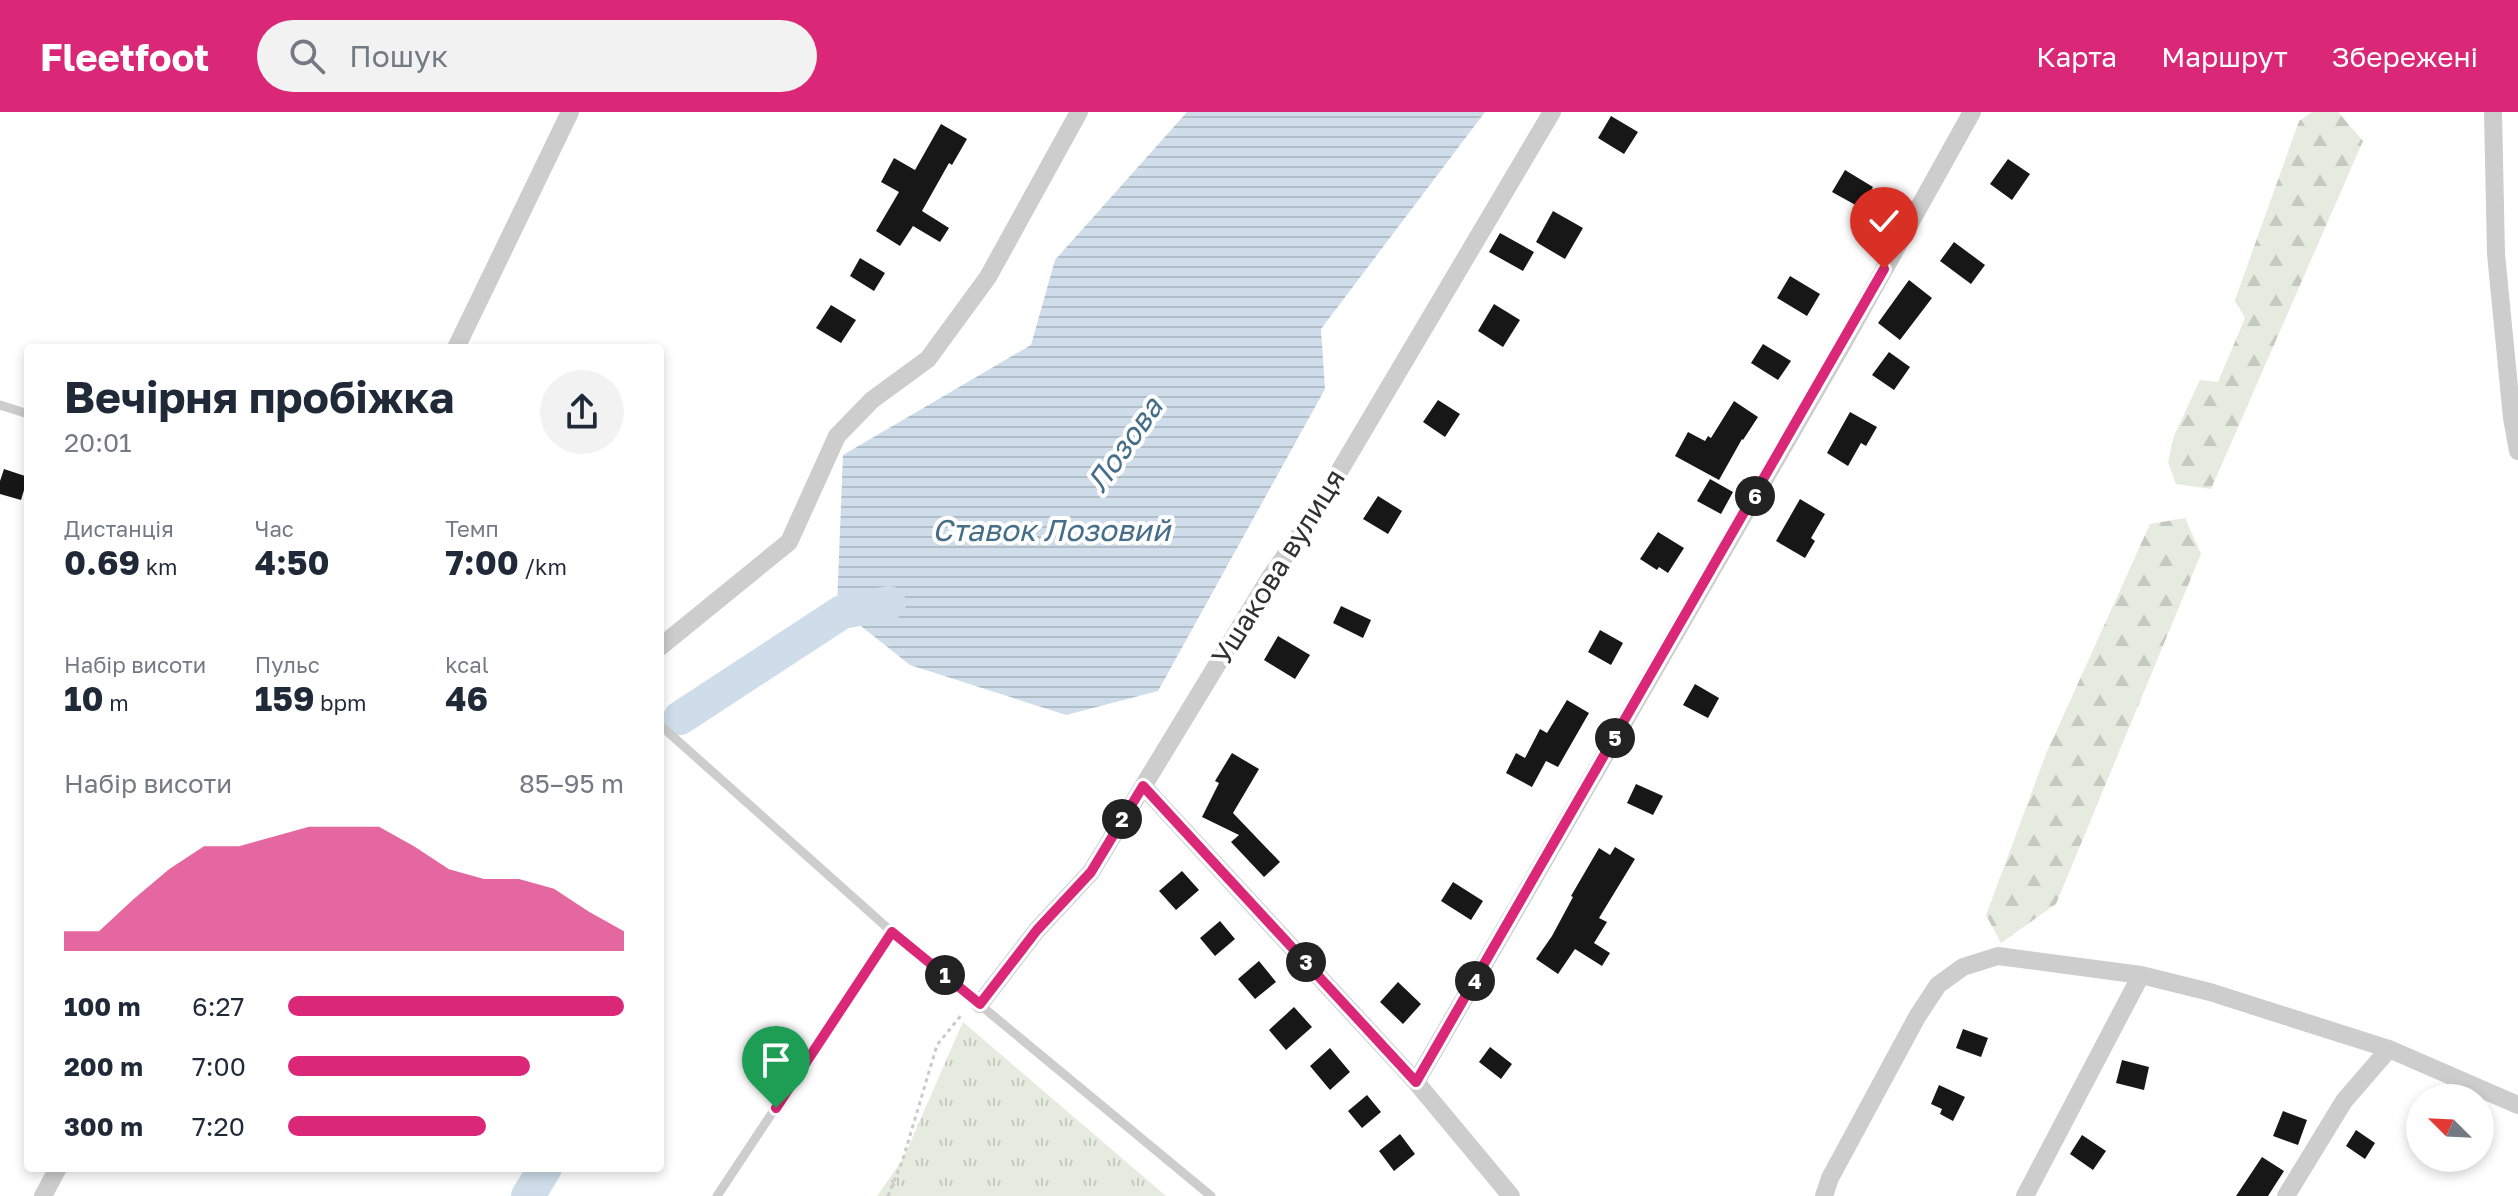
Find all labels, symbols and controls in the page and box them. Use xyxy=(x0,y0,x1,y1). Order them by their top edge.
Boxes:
search box xyxy=(257,20,817,92)
text: Fleetfoot xyxy=(40,34,209,79)
icon: search xyxy=(285,34,329,78)
text: Пошук xyxy=(349,38,448,74)
text: Карта xyxy=(2036,40,2117,73)
text: Маршрут xyxy=(2161,40,2288,73)
text: Збережені xyxy=(2332,40,2478,73)
pin xyxy=(1850,187,1918,269)
icon: check xyxy=(1862,199,1906,243)
text: Вечірня пробіжка xyxy=(64,370,454,423)
button: share xyxy=(540,370,624,454)
water label: Лозова xyxy=(1079,389,1170,499)
text: 20:01 xyxy=(64,427,132,458)
street label: Ушакова вулиця xyxy=(1204,463,1351,671)
pin: 6 xyxy=(1735,476,1775,516)
text: 6 xyxy=(1748,482,1762,509)
water label: Ставок Лозовий xyxy=(932,512,1172,548)
text: Дистанція xyxy=(64,515,174,542)
text: Час xyxy=(255,515,294,542)
text: Темп xyxy=(445,515,499,542)
text: 0.69 xyxy=(64,542,140,582)
text: 4:50 xyxy=(255,542,330,582)
text: 7:00 xyxy=(445,542,519,582)
text: km xyxy=(140,553,178,580)
text: /km xyxy=(519,553,567,580)
text: Набір висоти xyxy=(64,651,206,678)
text: Пульс xyxy=(255,651,320,678)
text: kcal xyxy=(445,651,489,678)
text: 10 xyxy=(64,678,104,718)
text: 159 xyxy=(255,678,315,718)
text: 46 xyxy=(445,678,488,718)
text: m xyxy=(104,689,129,716)
text: bpm xyxy=(315,689,367,716)
pin: 5 xyxy=(1595,718,1635,758)
text: 5 xyxy=(1608,724,1622,751)
text: Набір висоти xyxy=(64,768,232,799)
text: 85–95 m xyxy=(519,768,624,799)
pin: 2 xyxy=(1102,799,1142,839)
text: 2 xyxy=(1115,805,1129,832)
pin: 3 xyxy=(1286,942,1326,982)
text: 3 xyxy=(1299,948,1313,975)
pin: 1 xyxy=(925,955,965,995)
text: 1 xyxy=(939,961,951,988)
pin: 4 xyxy=(1455,961,1495,1001)
text: 4 xyxy=(1468,967,1482,994)
text: 100 m xyxy=(64,991,140,1022)
text: 6:27 xyxy=(192,991,244,1022)
pin xyxy=(742,1026,810,1108)
icon: arrive xyxy=(754,1038,798,1082)
text: 200 m xyxy=(64,1051,143,1082)
text: 7:00 xyxy=(192,1051,246,1082)
north arrow xyxy=(2406,1084,2494,1172)
map controls xyxy=(2406,1084,2494,1172)
text: 300 m xyxy=(64,1111,143,1142)
text: 7:20 xyxy=(192,1111,245,1142)

